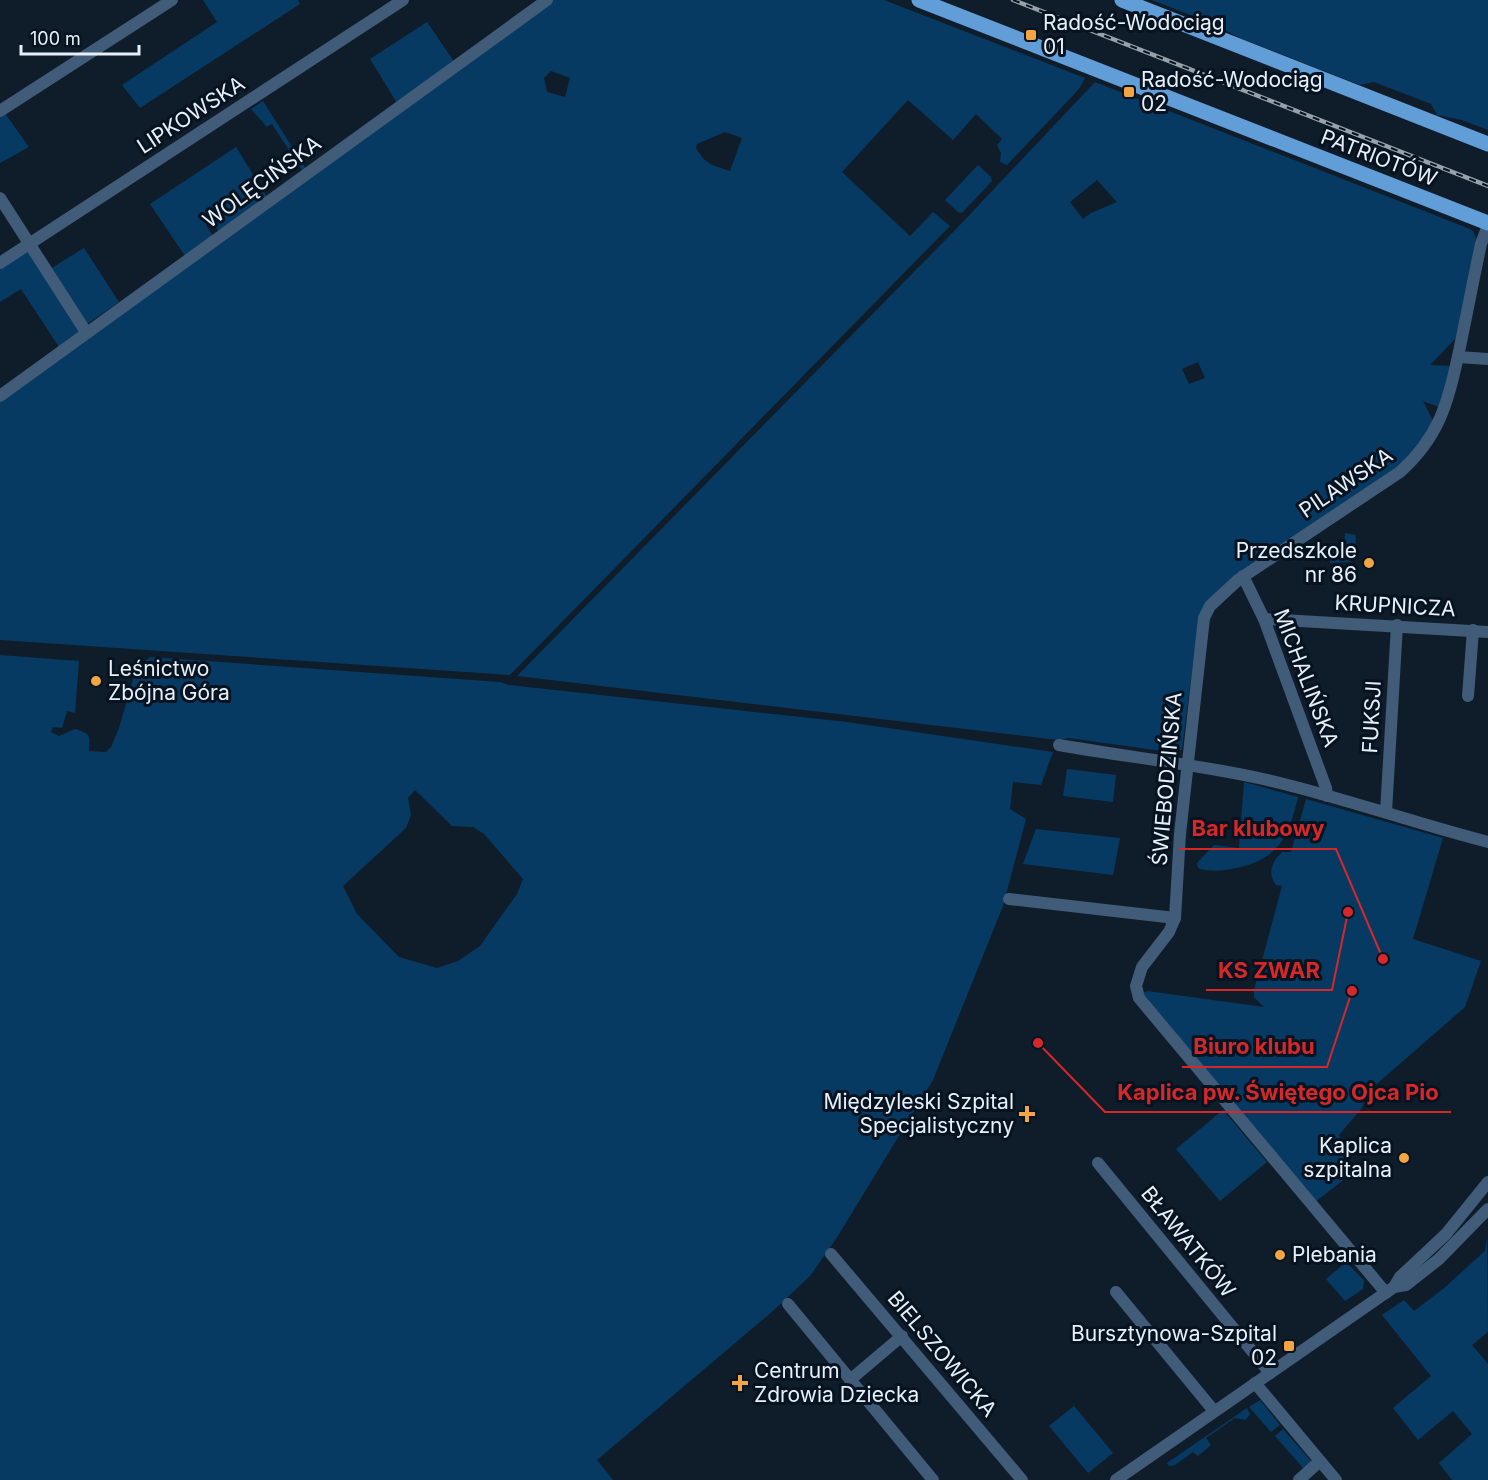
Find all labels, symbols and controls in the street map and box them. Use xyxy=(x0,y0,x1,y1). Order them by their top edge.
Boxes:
place label: Radość-Wodociąg 01 xyxy=(1043,10,1225,59)
scale bar xyxy=(21,18,140,56)
text: 100 m xyxy=(30,28,81,49)
marker: Radość-Wodociąg 01 xyxy=(1024,28,1038,42)
place label: Radość-Wodociąg 02 xyxy=(1141,67,1323,116)
street label: LIPKOWSKA xyxy=(132,71,249,159)
marker: Radość-Wodociąg 02 xyxy=(1122,85,1136,99)
street label: PATRIOTÓW xyxy=(1318,123,1441,191)
street label: WOLĘCIŃSKA xyxy=(197,129,326,233)
street label: PILAWSKA xyxy=(1294,442,1397,523)
place label: Przedszkole nr 86 xyxy=(1236,538,1357,587)
marker: Przedszkole nr 86 xyxy=(1362,556,1376,570)
street label: KRUPNICZA xyxy=(1334,590,1456,621)
street label: MICHALIŃSKA xyxy=(1269,605,1345,750)
place label: Leśnictwo Zbójna Góra xyxy=(108,656,230,705)
marker: Leśnictwo Zbójna Góra xyxy=(89,674,103,688)
street label: FUKSJI xyxy=(1357,680,1386,754)
street label: ŚWIEBODZIŃSKA xyxy=(1145,691,1187,867)
callout: Bar klubowy xyxy=(1180,809,1336,849)
text: Bar klubowy xyxy=(1192,815,1324,841)
callout: KS ZWAR xyxy=(1206,950,1332,990)
text: KS ZWAR xyxy=(1218,957,1320,983)
callout: Biuro klubu xyxy=(1182,1027,1327,1067)
text: Biuro klubu xyxy=(1193,1033,1315,1059)
callout: Kaplica pw. Świętego Ojca Pio xyxy=(1105,1072,1451,1112)
text: Kaplica pw. Świętego Ojca Pio xyxy=(1117,1079,1439,1105)
place label: Międzyleski Szpital Specjalistyczny xyxy=(824,1089,1014,1138)
marker: Międzyleski Szpital Specjalistyczny xyxy=(1018,1105,1036,1123)
place label: Kaplica szpitalna xyxy=(1303,1133,1392,1182)
marker: Kaplica szpitalna xyxy=(1397,1151,1411,1165)
street label: BŁAWATKÓW xyxy=(1136,1181,1242,1302)
place label: Plebania xyxy=(1292,1242,1377,1267)
marker: Plebania xyxy=(1273,1248,1287,1262)
street label: BIELSZOWICKA xyxy=(883,1286,1002,1422)
place label: Bursztynowa-Szpital 02 xyxy=(1071,1321,1277,1370)
marker: Bursztynowa-Szpital 02 xyxy=(1282,1339,1296,1353)
place label: Centrum Zdrowia Dziecka xyxy=(754,1358,919,1407)
marker: Centrum Zdrowia Dziecka xyxy=(731,1374,749,1392)

